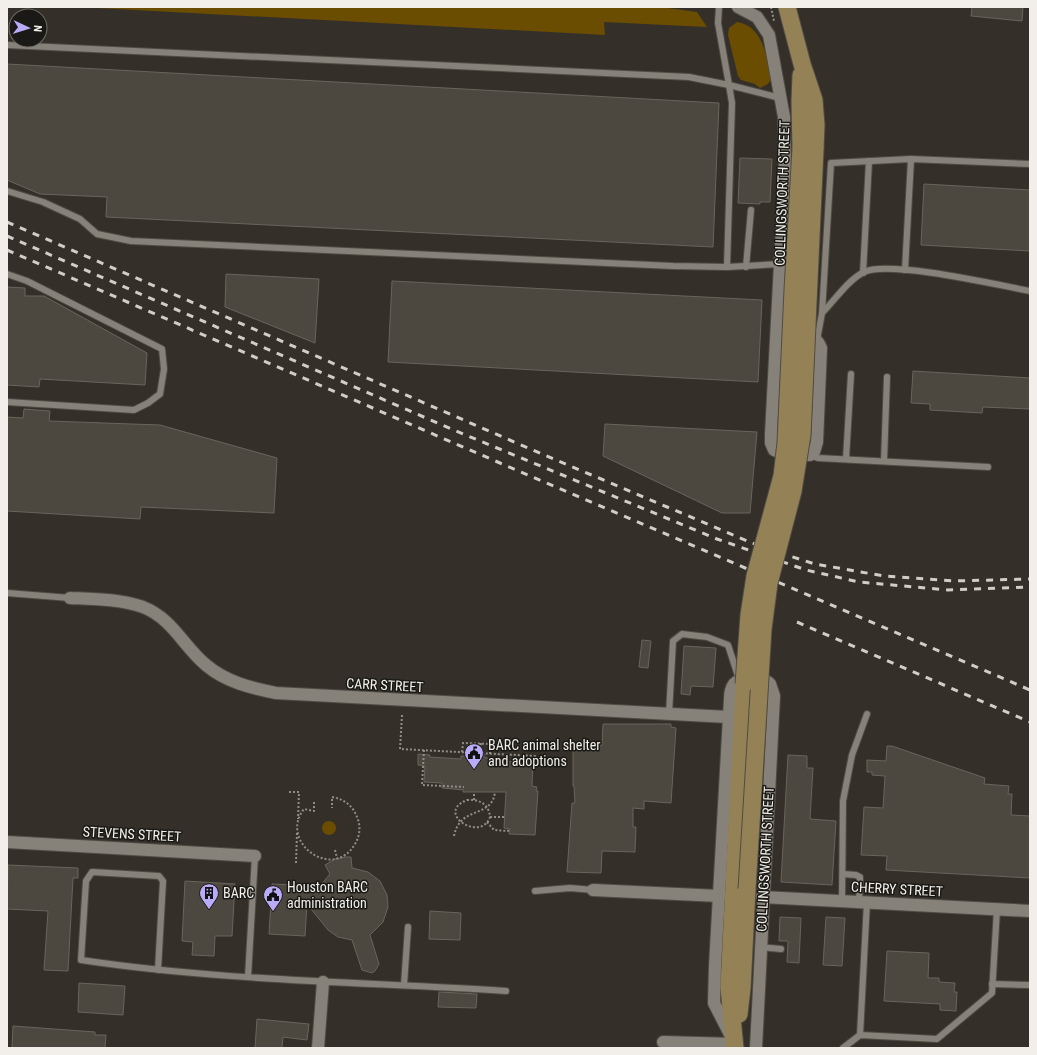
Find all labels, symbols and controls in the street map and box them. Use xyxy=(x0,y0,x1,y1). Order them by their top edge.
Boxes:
north arrow xyxy=(8,8,48,48)
text: N xyxy=(31,25,44,33)
street label: COLLINGSWORTH STREET xyxy=(771,120,793,266)
street label: CARR STREET xyxy=(346,675,424,695)
place label: BARC animal shelter and adoptions xyxy=(488,737,601,769)
public building icon: BARC animal shelter and adoptions xyxy=(463,742,485,770)
street label: COLLINGSWORTH STREET xyxy=(753,786,777,932)
street label: STEVENS STREET xyxy=(82,823,182,845)
place label: Houston BARC administration xyxy=(287,879,368,911)
street label: CHERRY STREET xyxy=(851,879,943,899)
building icon: BARC xyxy=(198,882,220,910)
public building icon: Houston BARC administration xyxy=(262,884,284,912)
place label: BARC xyxy=(223,885,254,901)

